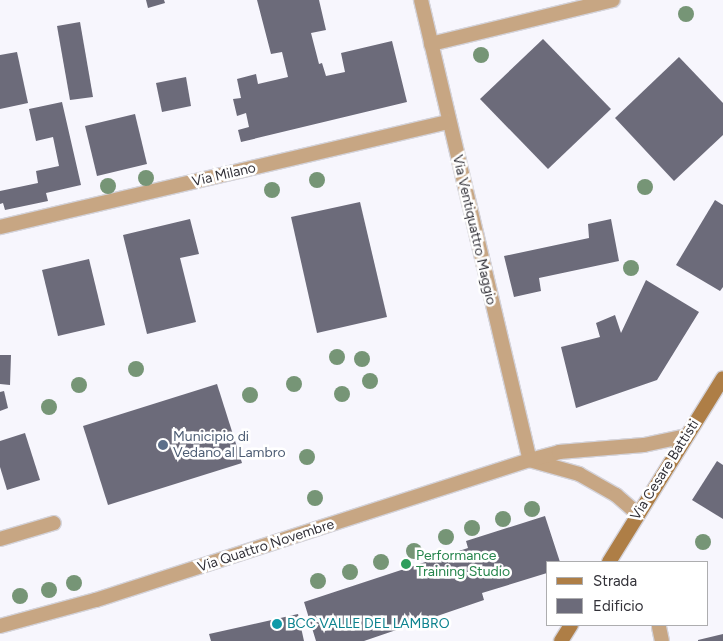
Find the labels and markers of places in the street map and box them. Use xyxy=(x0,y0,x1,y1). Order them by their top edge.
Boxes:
place label: Municipio di Vedano al Lambro xyxy=(173,429,286,462)
marker: Municipio di Vedano al Lambro xyxy=(157,439,169,451)
place label: Performance Training Studio xyxy=(416,548,510,580)
marker: Performance Training Studio xyxy=(400,558,412,570)
place label: BCC VALLE DEL LAMBRO xyxy=(287,616,450,632)
marker: BCC VALLE DEL LAMBRO xyxy=(271,618,283,630)

